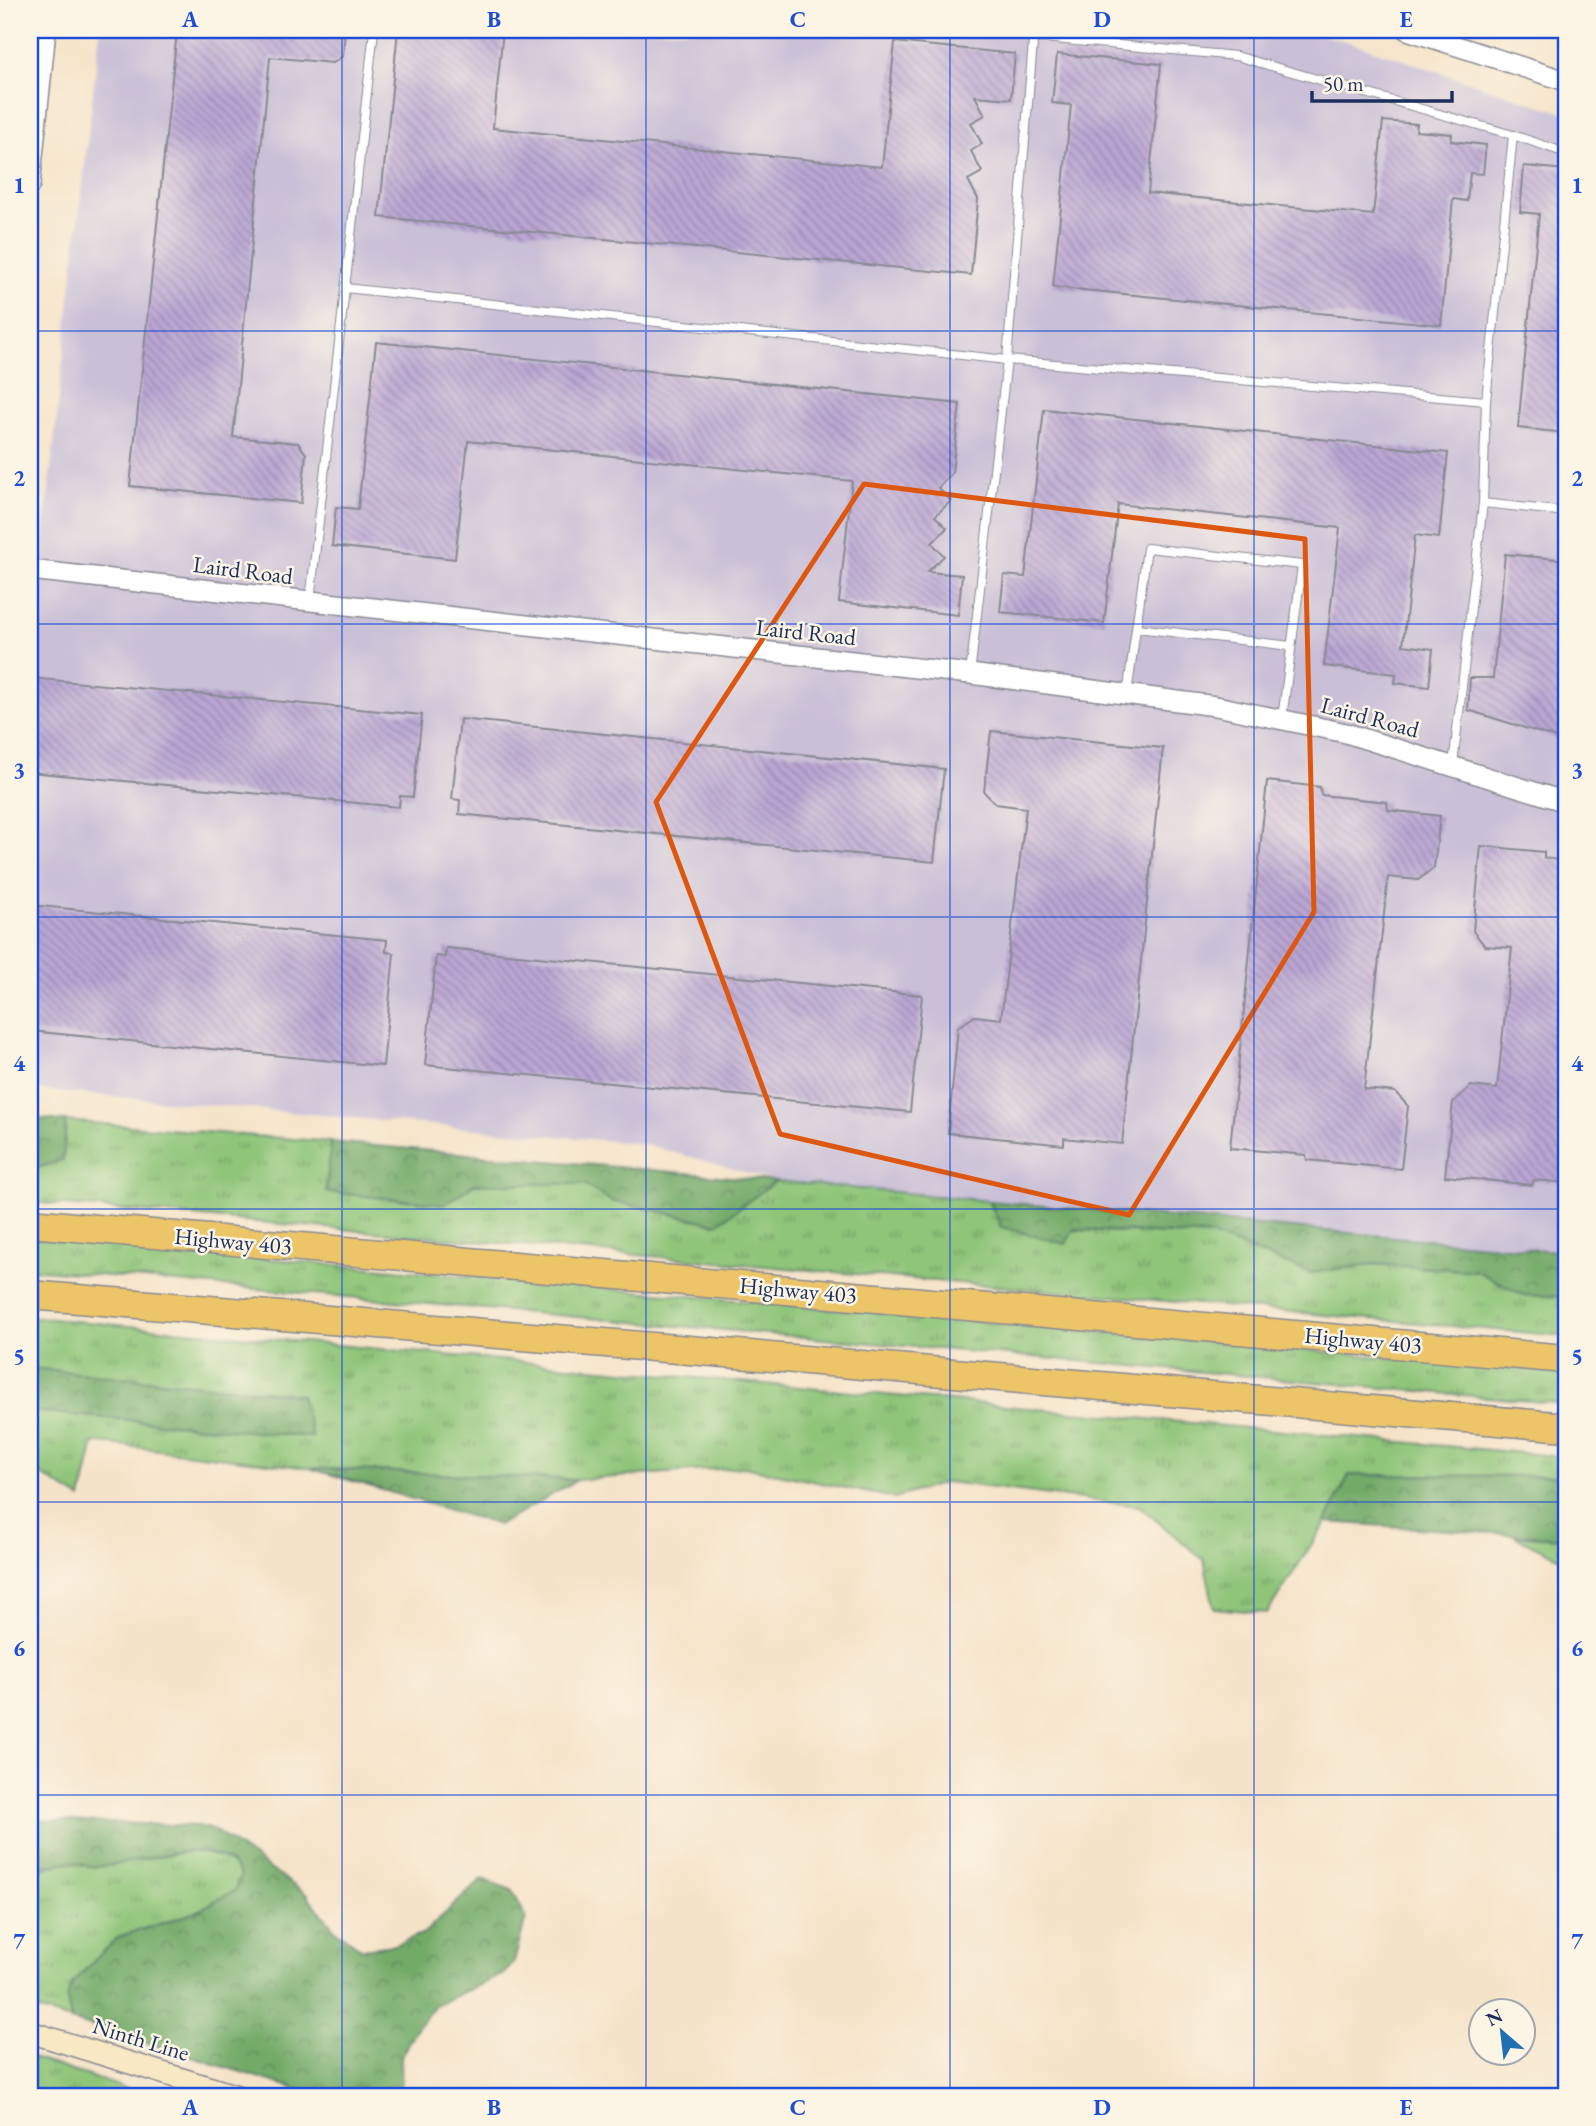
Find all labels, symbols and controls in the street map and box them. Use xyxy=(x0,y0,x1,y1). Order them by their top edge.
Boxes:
text: A xyxy=(181,4,199,34)
text: B xyxy=(487,4,501,34)
text: C xyxy=(790,4,806,34)
text: D xyxy=(1093,4,1111,34)
text: E xyxy=(1399,4,1413,34)
scale bar xyxy=(1312,60,1452,104)
text: 50 m xyxy=(1323,70,1364,97)
text: 1 xyxy=(13,170,25,200)
text: 1 xyxy=(1571,170,1583,200)
text: 2 xyxy=(13,463,25,493)
text: 2 xyxy=(1571,463,1583,493)
street label: Laird Road xyxy=(191,549,295,591)
street label: Laird Road xyxy=(755,612,858,652)
street label: Laird Road xyxy=(1318,690,1423,745)
text: 3 xyxy=(13,755,25,785)
text: 3 xyxy=(1571,755,1583,785)
text: 4 xyxy=(13,1048,26,1078)
text: 4 xyxy=(1571,1048,1584,1078)
street label: Highway 403 xyxy=(173,1221,293,1261)
street label: Highway 403 xyxy=(738,1270,858,1310)
street label: Highway 403 xyxy=(1303,1320,1423,1360)
text: 5 xyxy=(13,1341,25,1371)
text: 5 xyxy=(1571,1341,1583,1371)
text: 6 xyxy=(13,1633,25,1663)
text: 6 xyxy=(1571,1633,1583,1663)
text: 7 xyxy=(13,1926,26,1956)
text: 7 xyxy=(1571,1926,1584,1956)
north arrow xyxy=(1466,1996,1536,2066)
text: N xyxy=(1482,2002,1507,2032)
street label: Ninth Line xyxy=(89,2010,193,2068)
text: A xyxy=(181,2092,199,2122)
text: B xyxy=(487,2092,501,2122)
text: C xyxy=(790,2092,806,2122)
text: D xyxy=(1093,2092,1111,2122)
text: E xyxy=(1399,2092,1413,2122)

